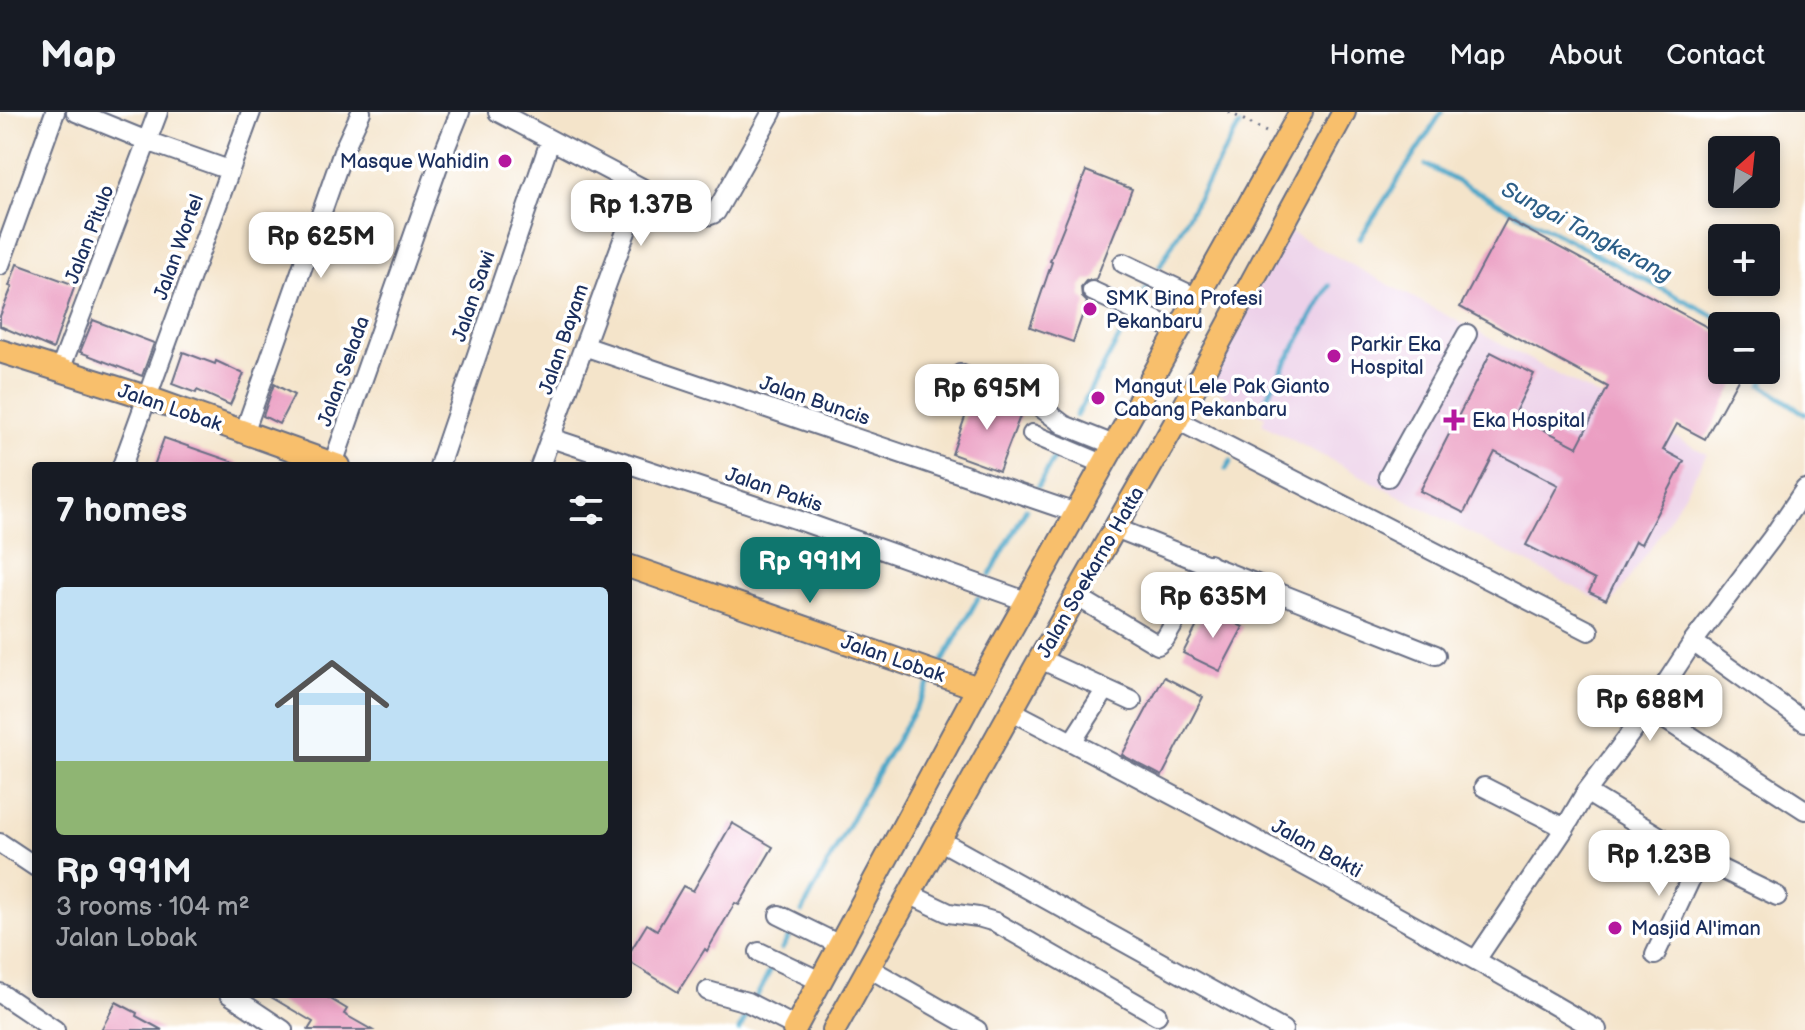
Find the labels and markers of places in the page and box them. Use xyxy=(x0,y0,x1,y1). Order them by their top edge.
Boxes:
place label: Masque Wahidin xyxy=(340,150,489,174)
marker: Masque Wahidin xyxy=(496,152,514,170)
pin: Rp 1.37B xyxy=(558,180,724,248)
pin: Rp 625M xyxy=(247,212,395,280)
place label: SMK Bina Profesi Pekanbaru xyxy=(1106,287,1263,334)
marker: SMK Bina Profesi Pekanbaru xyxy=(1081,300,1099,318)
place label: Parkir Eka Hospital xyxy=(1350,333,1441,380)
marker: Parkir Eka Hospital xyxy=(1325,347,1343,365)
pin: Rp 695M xyxy=(913,364,1061,432)
place label: Mangut Lele Pak Gianto Cabang Pekanbaru xyxy=(1114,375,1330,422)
marker: Mangut Lele Pak Gianto Cabang Pekanbaru xyxy=(1089,389,1107,407)
marker: Eka Hospital xyxy=(1443,409,1465,431)
place label: Eka Hospital xyxy=(1472,409,1585,433)
pin: Rp 991M xyxy=(736,537,884,605)
pin: Rp 635M xyxy=(1139,572,1287,640)
pin: Rp 688M xyxy=(1576,675,1724,743)
pin: Rp 1.23B xyxy=(1576,830,1742,898)
place label: Masjid Al'iman xyxy=(1631,917,1761,941)
marker: Masjid Al'iman xyxy=(1606,919,1624,937)

